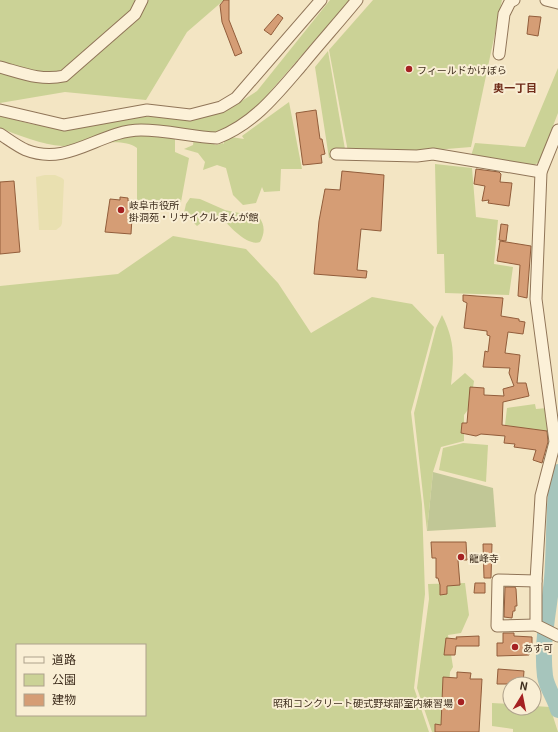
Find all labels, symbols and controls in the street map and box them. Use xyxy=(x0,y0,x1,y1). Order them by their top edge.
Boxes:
place label: フィールドかけぼら xyxy=(417,62,507,77)
marker: フィールドかけぼら xyxy=(404,64,414,74)
district label: 奥一丁目 xyxy=(493,79,537,95)
place label: 岐阜市役所 掛洞苑・リサイクルまんが館 xyxy=(129,197,259,224)
marker: 岐阜市役所 掛洞苑・リサイクルまんが館 xyxy=(116,205,126,215)
place label: 龍峰寺 xyxy=(469,550,499,565)
marker: 龍峰寺 xyxy=(456,552,466,562)
place label: あす可 xyxy=(523,640,553,655)
marker: あす可 xyxy=(510,642,520,652)
legend xyxy=(16,644,146,716)
text: 道路 xyxy=(52,650,76,667)
text: 公園 xyxy=(52,670,76,687)
north arrow xyxy=(502,676,542,716)
text: N xyxy=(518,677,529,694)
text: 建物 xyxy=(52,690,76,707)
place label: 昭和コンクリート硬式野球部室内練習場 xyxy=(273,695,453,710)
marker: 昭和コンクリート硬式野球部室内練習場 xyxy=(456,697,466,707)

